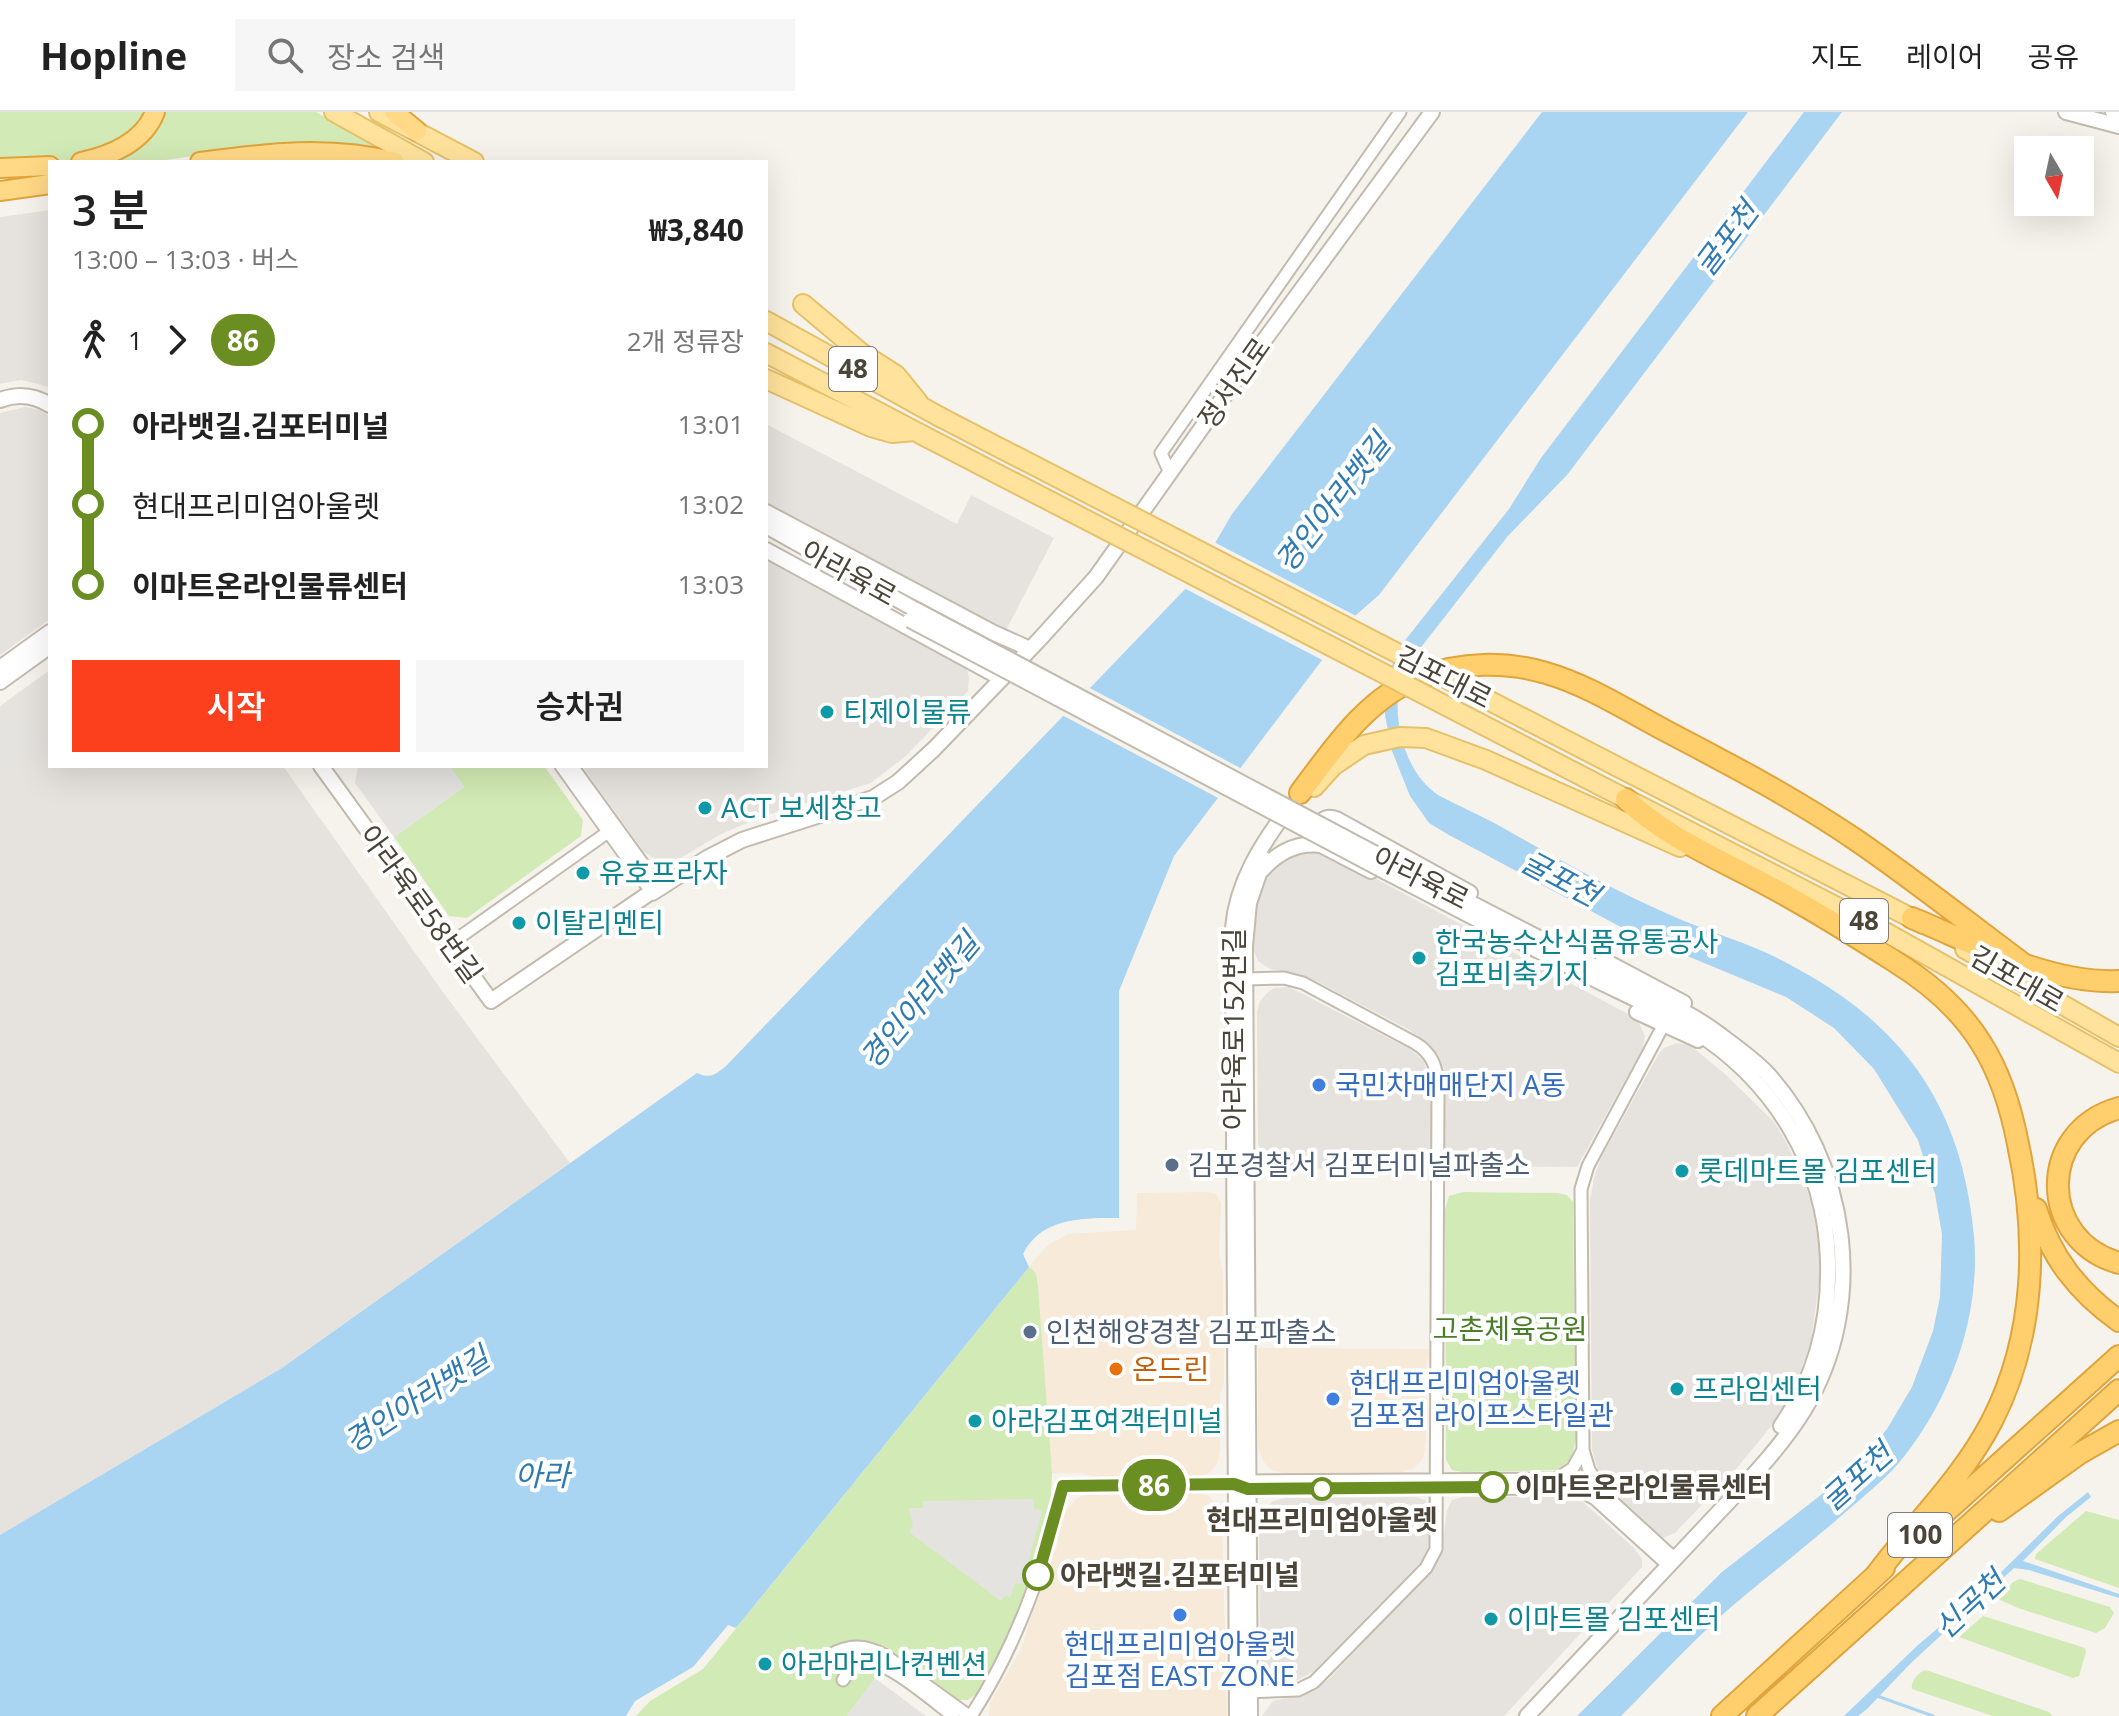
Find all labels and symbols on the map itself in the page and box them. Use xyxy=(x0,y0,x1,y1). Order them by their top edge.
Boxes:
north arrow xyxy=(2014,136,2094,216)
water label: 굴포천 xyxy=(1685,190,1769,284)
street label: 정서진로 xyxy=(1188,329,1278,436)
road number: 48 xyxy=(829,347,877,391)
water label: 경인아라뱃길 xyxy=(1265,422,1400,580)
street label: 아라육로 xyxy=(795,531,904,614)
street label: 김포대로 xyxy=(1390,636,1499,716)
place label: 티제이물류 xyxy=(843,692,972,730)
marker: 티제이물류 xyxy=(818,703,836,721)
place label: ACT 보세창고 xyxy=(721,788,882,826)
marker: ACT 보세창고 xyxy=(696,799,714,817)
street label: 아라육로58번길 xyxy=(352,817,492,990)
street label: 아라육로 xyxy=(1367,837,1476,917)
water label: 굴포천 xyxy=(1515,840,1610,917)
place label: 유호프라자 xyxy=(599,853,728,891)
marker: 유호프라자 xyxy=(574,864,592,882)
road number: 48 xyxy=(1840,899,1888,943)
place label: 이탈리멘티 xyxy=(535,903,664,941)
marker: 이탈리멘티 xyxy=(510,914,528,932)
water label: 경인아라뱃길 xyxy=(850,922,989,1077)
place label: 한국농수산식품유통공사 김포비축기지 xyxy=(1435,922,1718,992)
street label: 아라육로152번길 xyxy=(1214,928,1252,1130)
street label: 김포대로 xyxy=(1963,936,2072,1020)
marker: 한국농수산식품유통공사 김포비축기지 xyxy=(1410,949,1428,967)
place label: 국민차매매단지 A동 xyxy=(1335,1065,1566,1103)
marker: 국민차매매단지 A동 xyxy=(1310,1076,1328,1094)
place label: 김포경찰서 김포터미널파출소 xyxy=(1188,1145,1530,1183)
place label: 롯데마트몰 김포센터 xyxy=(1698,1151,1937,1189)
marker: 김포경찰서 김포터미널파출소 xyxy=(1163,1156,1181,1174)
marker: 롯데마트몰 김포센터 xyxy=(1673,1162,1691,1180)
park label: 고촌체육공원 xyxy=(1433,1309,1587,1347)
place label: 인천해양경찰 김포파출소 xyxy=(1046,1312,1337,1350)
marker: 인천해양경찰 김포파출소 xyxy=(1021,1323,1039,1341)
water label: 경인아라뱃길 xyxy=(336,1335,499,1461)
place label: 온드린 xyxy=(1132,1349,1209,1387)
marker: 온드린 xyxy=(1107,1360,1125,1378)
place label: 현대프리미엄아울렛 김포점 라이프스타일관 xyxy=(1349,1363,1614,1433)
place label: 프라임센터 xyxy=(1693,1369,1822,1407)
marker: 프라임센터 xyxy=(1668,1380,1686,1398)
marker: 현대프리미엄아울렛 김포점 라이프스타일관 xyxy=(1324,1390,1342,1408)
place label: 아라김포여객터미널 xyxy=(991,1401,1223,1439)
marker: 아라김포여객터미널 xyxy=(966,1412,984,1430)
water label: 굴포천 xyxy=(1812,1431,1903,1519)
water label: 아라 xyxy=(514,1454,573,1495)
line badge: 86 xyxy=(1118,1459,1190,1511)
place label: 이마트온라인물류센터 xyxy=(1515,1467,1773,1505)
marker: 이마트온라인물류센터 xyxy=(1478,1472,1508,1502)
marker: 현대프리미엄아울렛 xyxy=(1311,1478,1333,1500)
place label: 현대프리미엄아울렛 xyxy=(1206,1500,1438,1538)
road number: 100 xyxy=(1888,1513,1952,1557)
place label: 아라뱃길.김포터미널 xyxy=(1060,1555,1300,1593)
water label: 신곡천 xyxy=(1925,1558,2016,1647)
marker: 아라뱃길.김포터미널 xyxy=(1023,1560,1053,1590)
place label: 이마트몰 김포센터 xyxy=(1507,1599,1720,1637)
marker: 현대프리미엄아울렛 김포점 EAST ZONE xyxy=(1171,1606,1189,1624)
marker: 이마트몰 김포센터 xyxy=(1482,1610,1500,1628)
place label: 현대프리미엄아울렛 김포점 EAST ZONE xyxy=(1064,1624,1296,1694)
place label: 아라마리나컨벤션 xyxy=(781,1644,987,1682)
marker: 아라마리나컨벤션 xyxy=(756,1655,774,1673)

